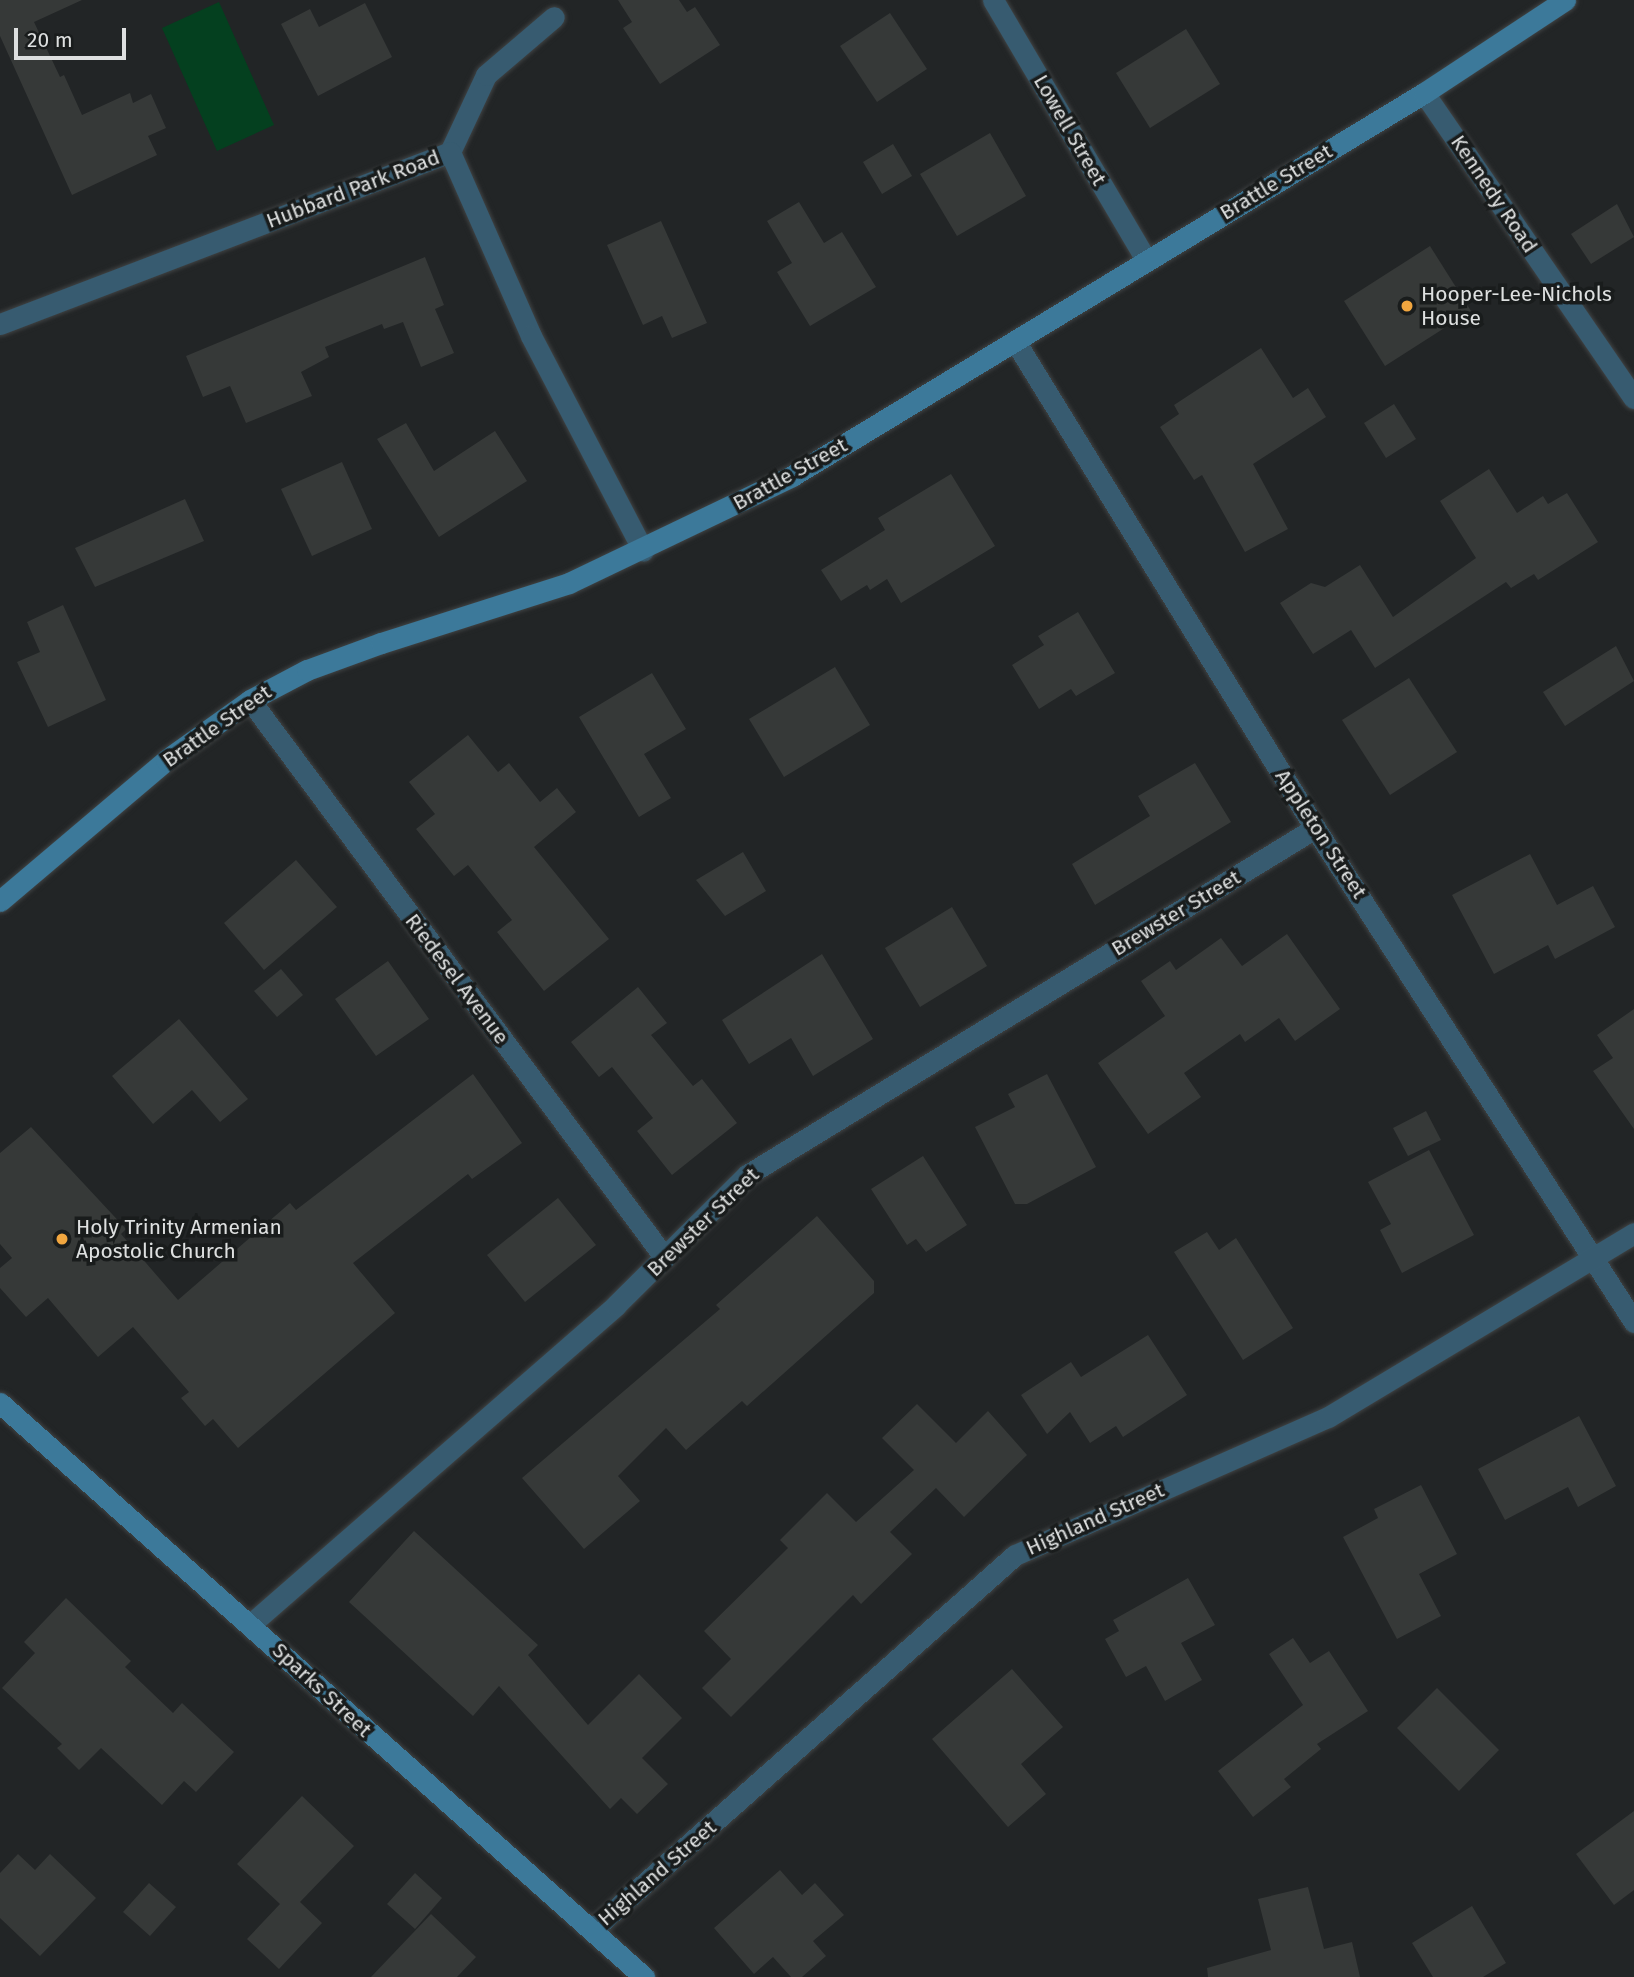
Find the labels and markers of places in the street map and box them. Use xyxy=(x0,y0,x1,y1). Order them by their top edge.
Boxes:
place label: Hooper-Lee-Nichols House xyxy=(1421,281,1612,331)
marker: Hooper-Lee-Nichols House xyxy=(1399,298,1415,314)
place label: Holy Trinity Armenian Apostolic Church xyxy=(76,1214,282,1264)
marker: Holy Trinity Armenian Apostolic Church xyxy=(54,1231,70,1247)

